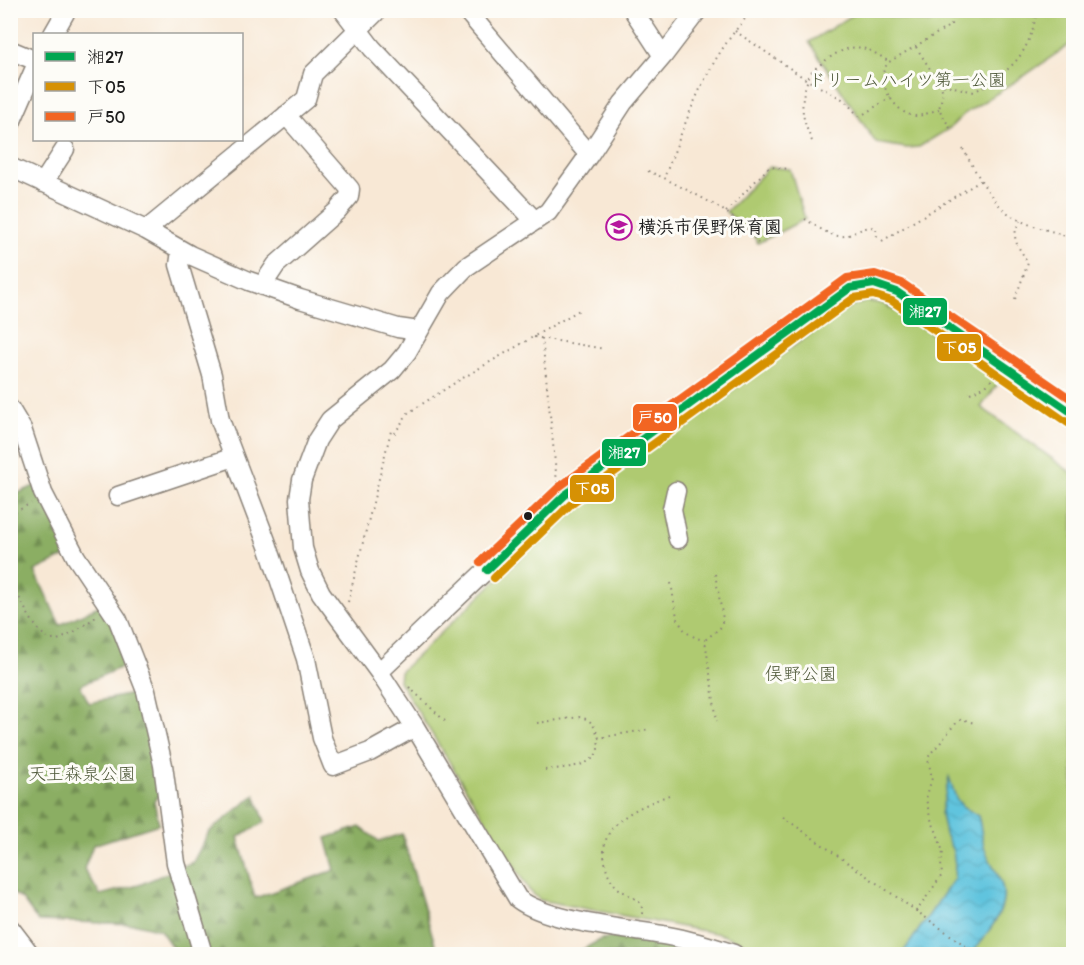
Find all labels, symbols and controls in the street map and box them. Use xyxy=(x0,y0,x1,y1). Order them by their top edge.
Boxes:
legend xyxy=(33,33,243,141)
text: 湘27 xyxy=(87,46,123,68)
park label: ドリ－ムハイツ第一公園 xyxy=(808,69,1006,91)
text: 下05 xyxy=(87,76,126,98)
text: 戸50 xyxy=(87,106,126,128)
school or university icon: 横浜市俣野保育園 xyxy=(604,212,634,242)
place label: 横浜市俣野保育園 xyxy=(638,216,782,238)
line badge: 湘27 xyxy=(902,297,948,326)
text: 湘27 xyxy=(909,302,941,321)
line badge: 下05 xyxy=(936,333,982,362)
text: 下05 xyxy=(942,338,977,357)
line badge: 戸50 xyxy=(632,403,678,432)
text: 戸50 xyxy=(638,408,672,427)
line badge: 湘27 xyxy=(601,438,647,467)
text: 湘27 xyxy=(608,443,640,462)
line badge: 下05 xyxy=(569,474,615,503)
text: 下05 xyxy=(575,479,610,498)
unlabelled marker xyxy=(522,510,534,522)
park label: 俣野公園 xyxy=(765,663,837,685)
park label: 天王森泉公園 xyxy=(28,763,136,785)

